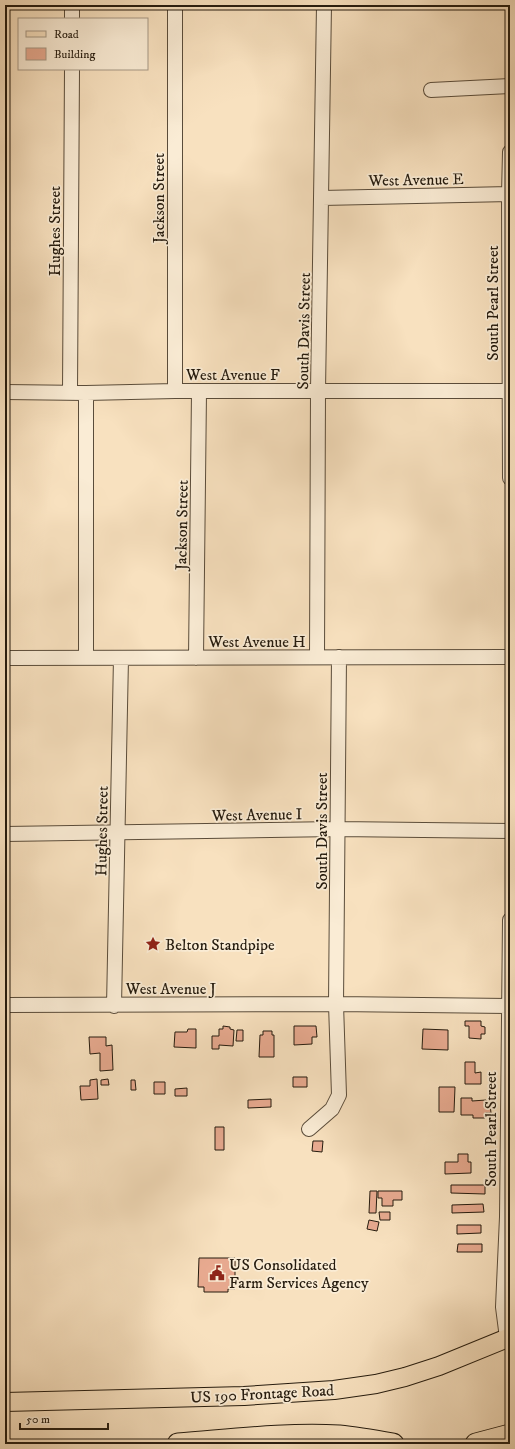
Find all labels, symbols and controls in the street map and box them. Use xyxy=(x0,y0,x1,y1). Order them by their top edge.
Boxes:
legend xyxy=(18,18,148,70)
text: Road xyxy=(54,27,79,42)
text: Building xyxy=(54,47,95,62)
street label: Jackson Street xyxy=(149,153,169,245)
street label: West Avenue E xyxy=(367,169,464,191)
street label: Hughes Street xyxy=(45,186,65,276)
street label: South Pearl Street xyxy=(483,245,503,361)
street label: South Davis Street xyxy=(293,272,315,390)
street label: West Avenue F xyxy=(185,365,280,385)
street label: Jackson Street xyxy=(171,480,193,572)
street label: West Avenue H xyxy=(207,632,306,652)
street label: South Davis Street xyxy=(312,772,332,890)
street label: Hughes Street xyxy=(91,786,113,876)
street label: West Avenue I xyxy=(211,804,303,826)
place icon: Belton Standpipe xyxy=(144,935,162,953)
place label: Belton Standpipe xyxy=(165,935,275,955)
street label: West Avenue J xyxy=(125,979,216,999)
street label: South Pearl Street xyxy=(481,1071,501,1187)
place label: US Consolidated Farm Services Agency xyxy=(229,1255,369,1293)
public building icon: US Consolidated Farm Services Agency xyxy=(208,1264,226,1282)
street label: US 190 Frontage Road xyxy=(190,1380,334,1408)
scale bar xyxy=(20,1405,108,1431)
text: 50 m xyxy=(26,1412,50,1427)

